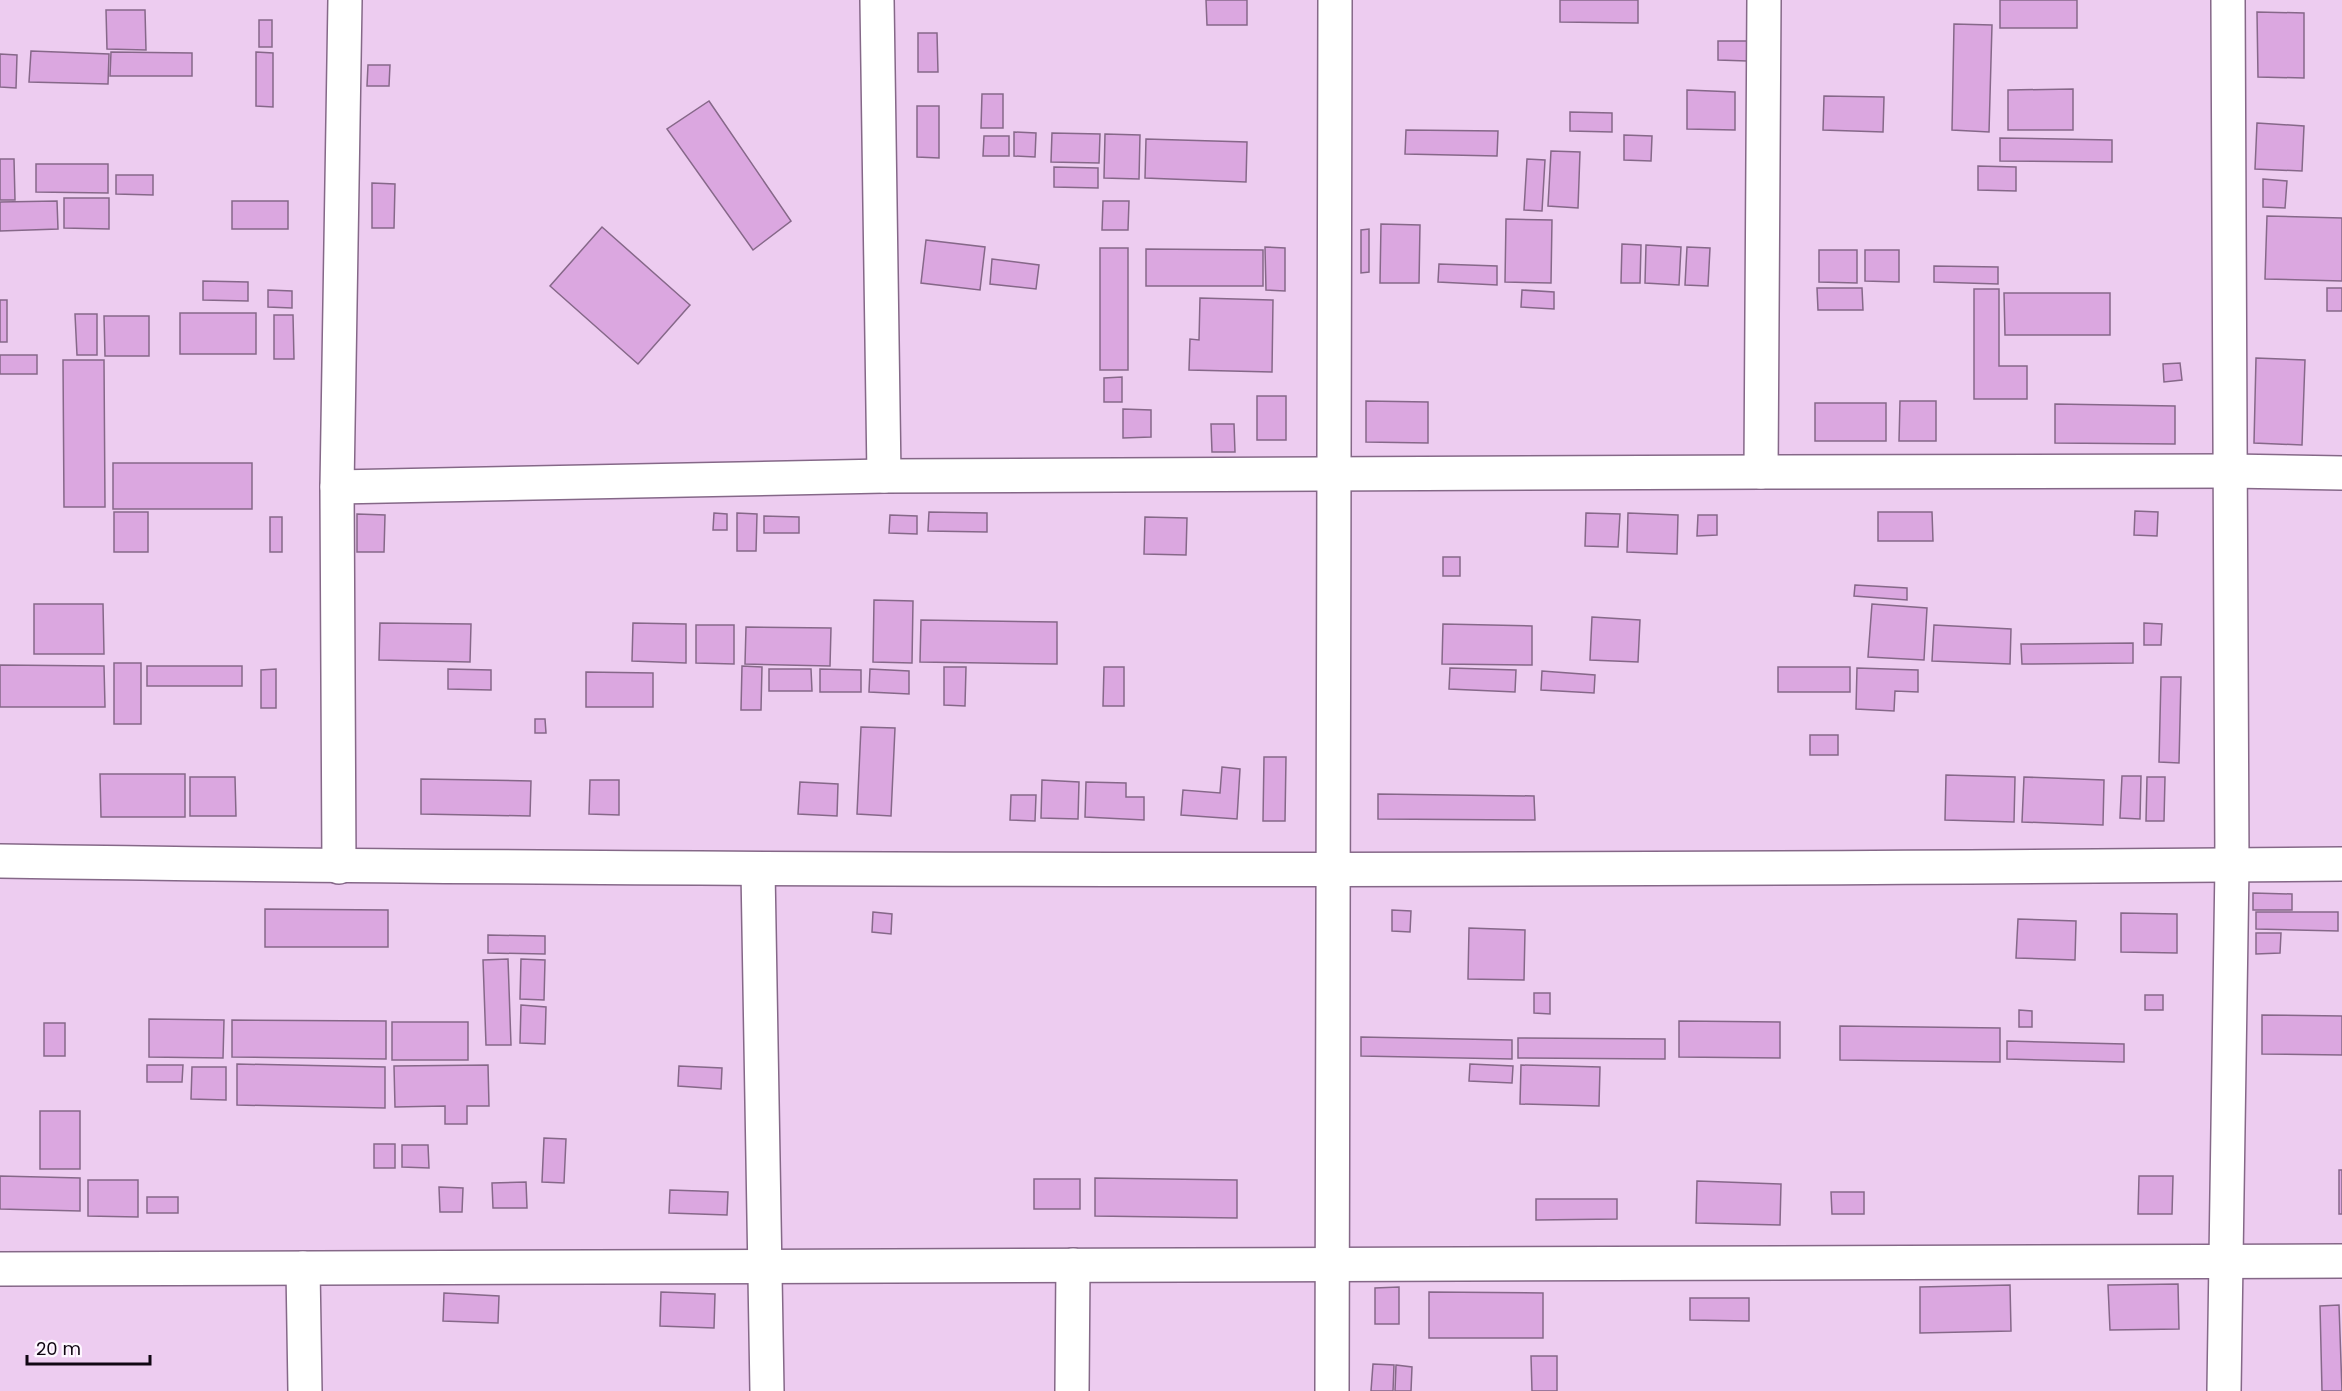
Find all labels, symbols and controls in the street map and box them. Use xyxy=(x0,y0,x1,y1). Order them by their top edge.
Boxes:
scale bar xyxy=(27,1328,150,1366)
text: 20 m xyxy=(36,1336,81,1361)

